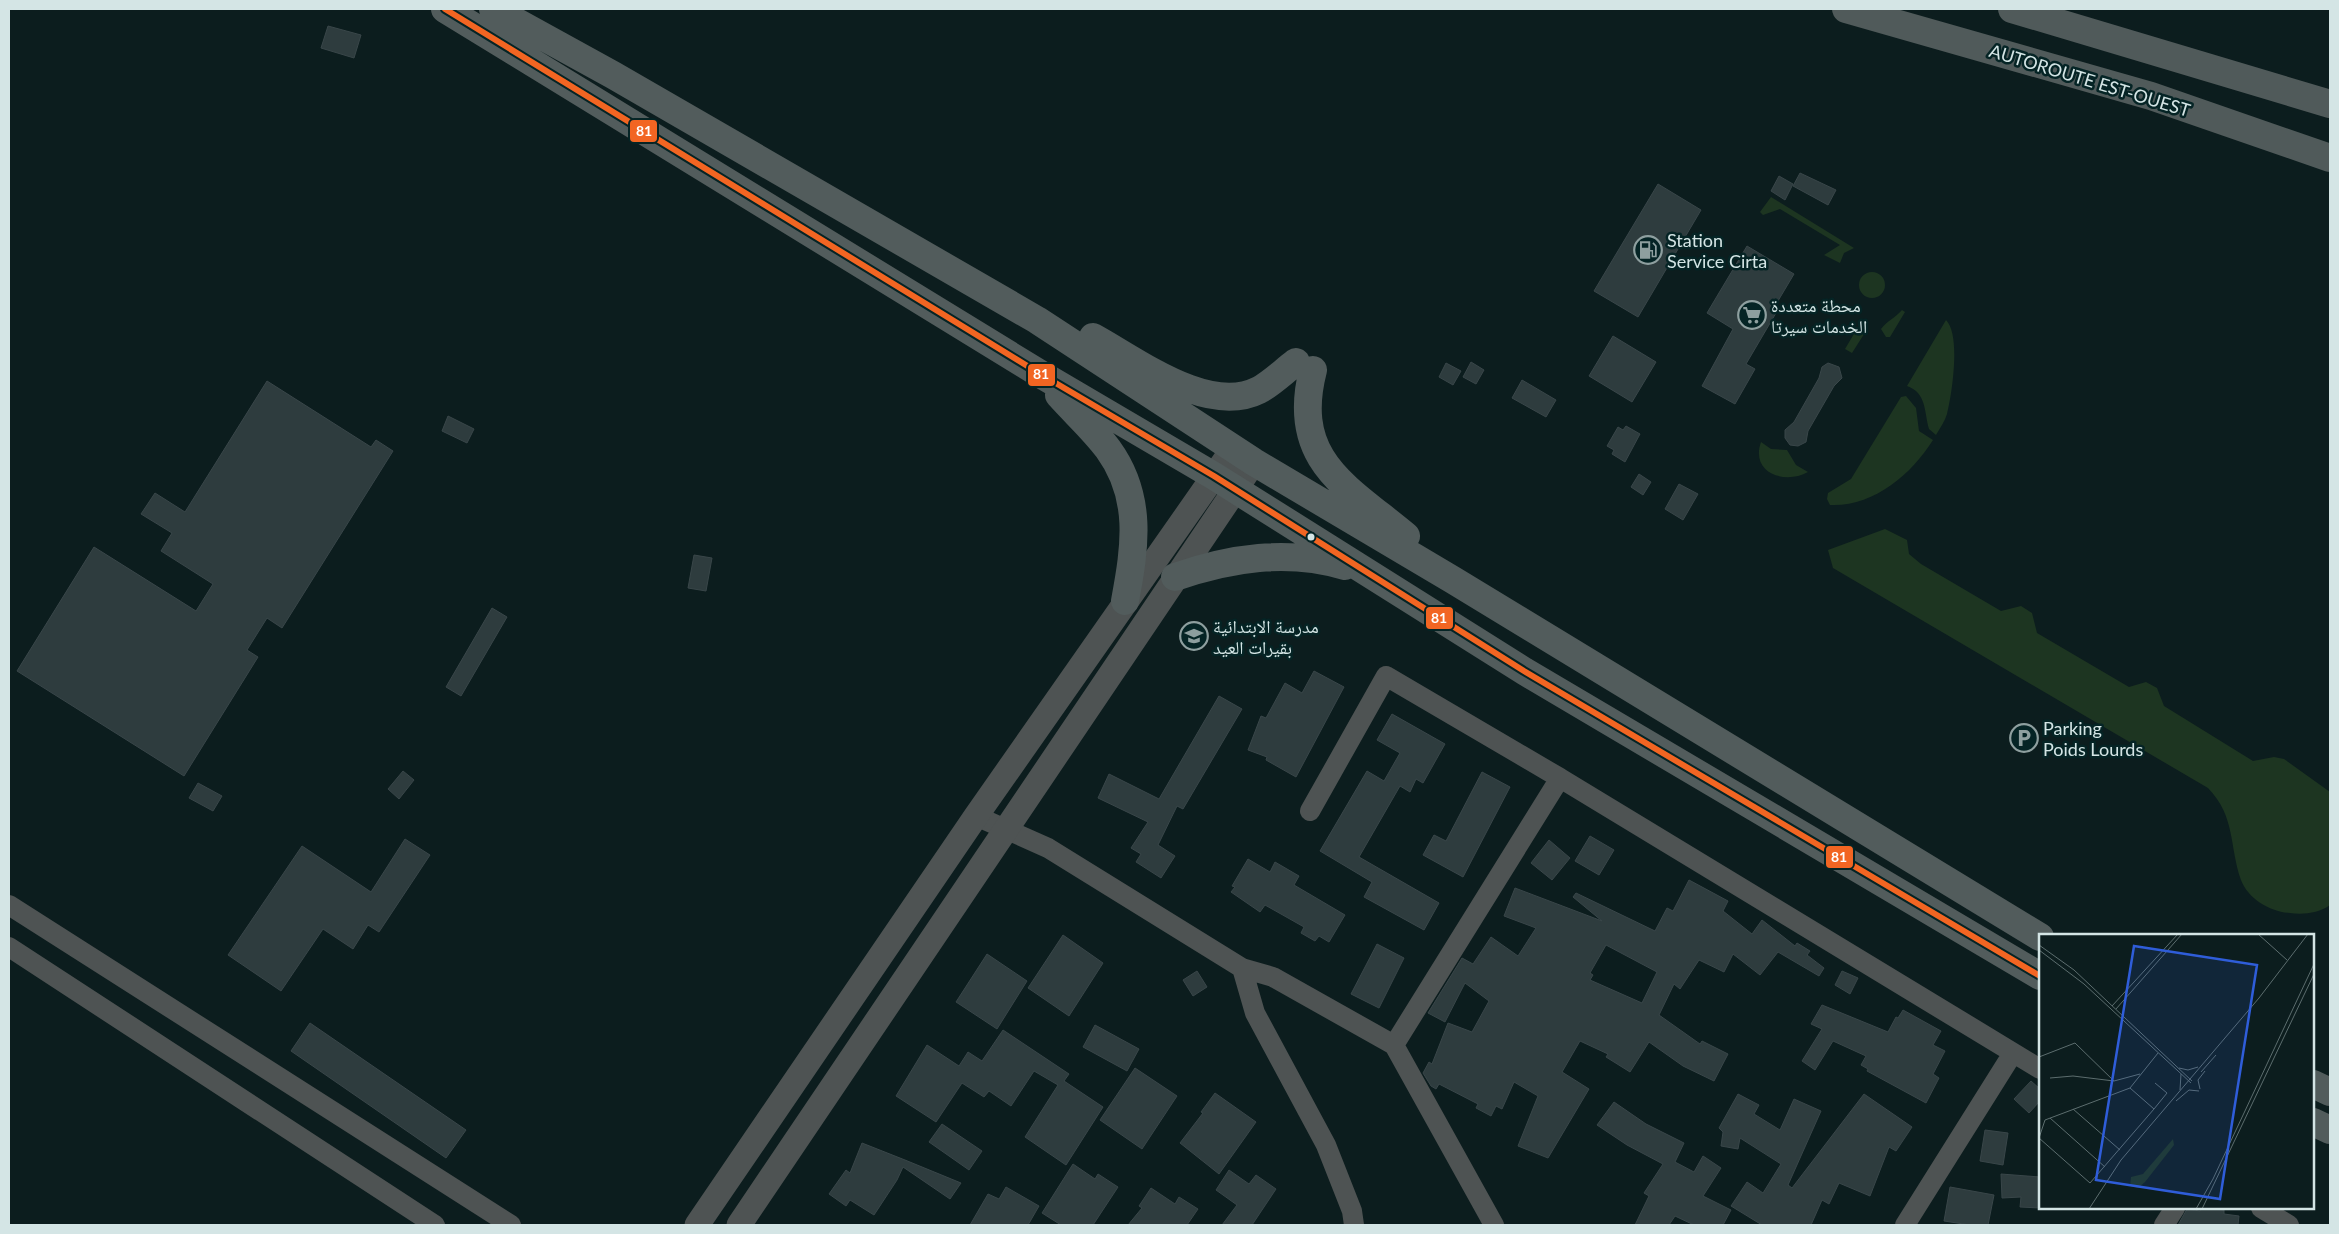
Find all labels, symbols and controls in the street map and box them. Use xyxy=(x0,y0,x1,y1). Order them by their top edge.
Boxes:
street label: AUTOROUTE EST-OUEST xyxy=(1987,39,2193,121)
line badge: 81 xyxy=(629,119,658,143)
text: 81 xyxy=(636,122,652,139)
place label: Station Service Cirta xyxy=(1667,229,1767,272)
fuel station icon: Station Service Cirta xyxy=(1633,235,1663,265)
place label: محطة متعددة الخدمات سيرتا xyxy=(1771,294,1867,337)
supermarket icon: محطة متعددة الخدمات سيرتا xyxy=(1737,300,1767,330)
line badge: 81 xyxy=(1027,363,1056,387)
text: 81 xyxy=(1033,365,1049,382)
unlabelled marker xyxy=(1306,532,1316,542)
line badge: 81 xyxy=(1425,606,1454,630)
text: 81 xyxy=(1431,609,1447,626)
place label: مدرسة الابتدائية بقيرات العيد xyxy=(1213,615,1319,659)
school or university icon: مدرسة الابتدائية بقيرات العيد xyxy=(1179,621,1209,651)
place label: Parking Poids Lourds xyxy=(2043,717,2143,760)
parking icon: Parking Poids Lourds xyxy=(2009,723,2039,753)
line badge: 81 xyxy=(1825,845,1854,869)
text: 81 xyxy=(1831,848,1847,865)
inset map xyxy=(2039,934,2314,1209)

